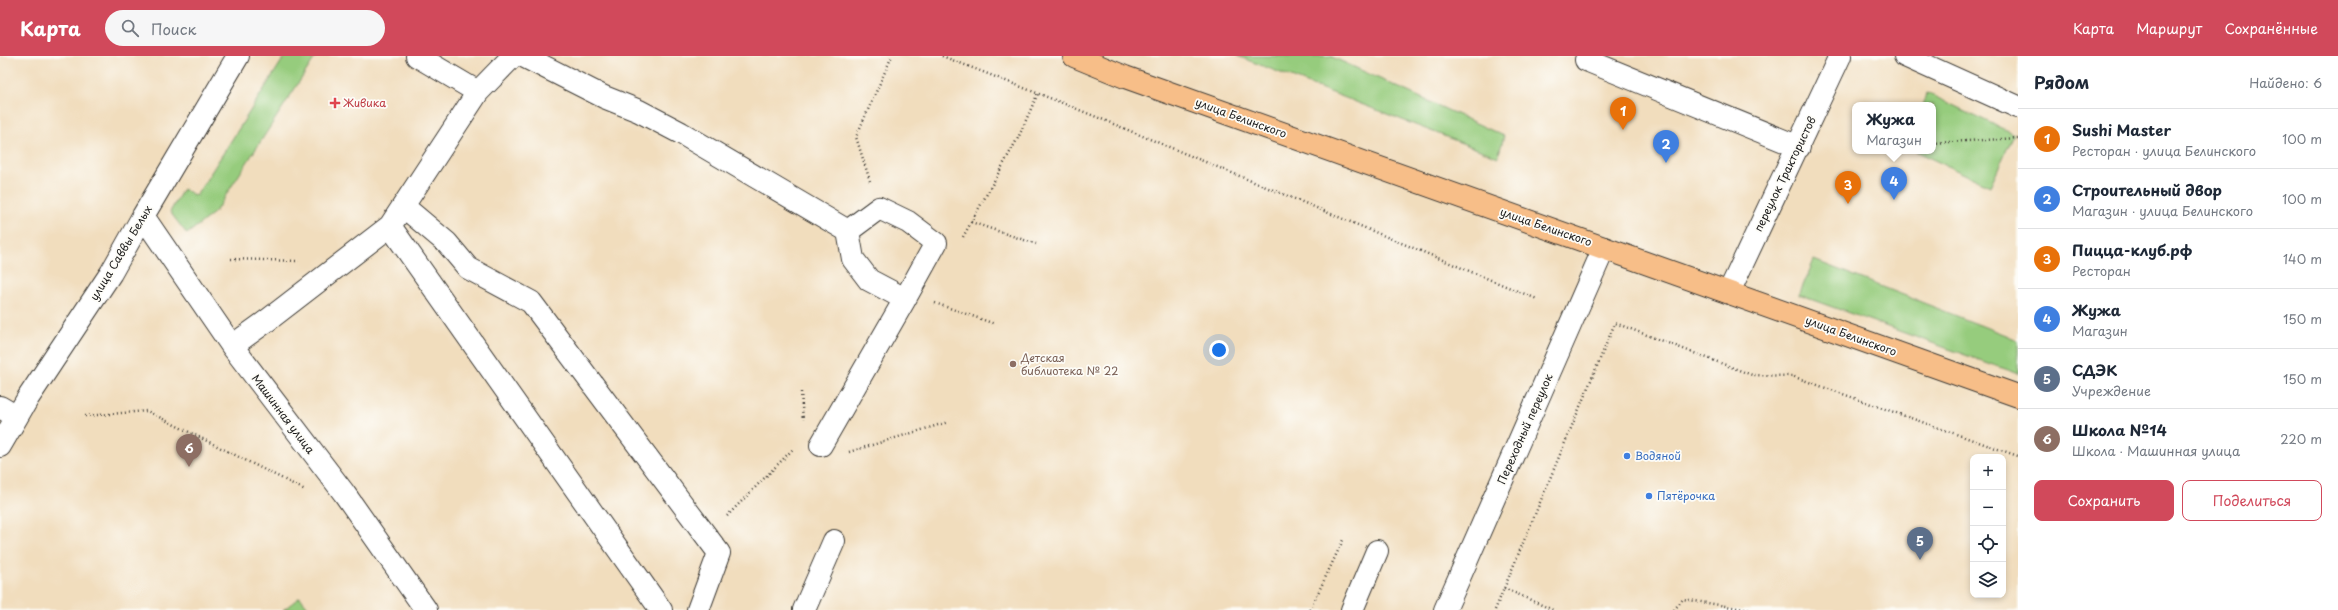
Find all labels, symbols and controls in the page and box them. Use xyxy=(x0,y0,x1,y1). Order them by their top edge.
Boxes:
search box xyxy=(105,10,385,46)
text: Карта xyxy=(20,14,81,42)
icon: search xyxy=(119,17,141,39)
text: Поиск xyxy=(151,17,196,40)
text: Карта xyxy=(2073,18,2114,39)
text: Маршрут xyxy=(2136,18,2202,39)
text: Сохранённые xyxy=(2224,18,2318,39)
text: Рядом xyxy=(2034,69,2089,95)
text: Найдено: 6 xyxy=(2249,73,2322,92)
street label: улица Белинского xyxy=(1193,93,1289,142)
place label: Живика xyxy=(343,94,386,111)
pin: 1 xyxy=(1610,97,1636,130)
marker: Живика xyxy=(330,98,340,108)
popup xyxy=(1852,102,1936,154)
text: Жужа xyxy=(1866,107,1915,130)
street label: переулок Трактористов xyxy=(1749,113,1820,234)
text: Sushi Master xyxy=(2072,118,2171,141)
text: 1 xyxy=(2044,129,2050,148)
text: 100 m xyxy=(2282,129,2322,148)
pin: 2 xyxy=(1653,130,1679,163)
text: Магазин xyxy=(1866,130,1922,149)
text: Ресторан · улица Белинского xyxy=(2072,141,2256,160)
pin: 4 xyxy=(1881,167,1907,200)
pin: 3 xyxy=(1835,171,1861,204)
text: Строительный двор xyxy=(2072,178,2222,201)
text: 2 xyxy=(2042,189,2052,208)
text: 100 m xyxy=(2282,189,2322,208)
text: Магазин · улица Белинского xyxy=(2072,201,2253,220)
street label: улица Саввы Белых xyxy=(85,202,156,304)
street label: улица Белинского xyxy=(1498,203,1594,250)
text: Пицца-клуб.рф xyxy=(2072,238,2192,261)
text: 3 xyxy=(2043,249,2051,268)
text: 140 m xyxy=(2283,249,2322,268)
text: Ресторан xyxy=(2072,261,2131,280)
text: Жужа xyxy=(2072,298,2121,321)
text: 4 xyxy=(2043,309,2051,328)
text: 150 m xyxy=(2283,309,2322,328)
street label: улица Белинского xyxy=(1803,311,1899,360)
text: Магазин xyxy=(2072,321,2128,340)
your location xyxy=(1209,340,1229,360)
place label: Детская библиотека № 22 xyxy=(1020,349,1118,379)
text: СДЭК xyxy=(2072,358,2117,381)
marker: Детская библиотека № 22 xyxy=(1008,359,1018,369)
text: 5 xyxy=(2043,369,2051,388)
text: 150 m xyxy=(2283,369,2322,388)
street label: Машинная улица xyxy=(248,370,319,457)
street label: Переходный переулок xyxy=(1493,370,1557,487)
text: Учреждение xyxy=(2072,381,2151,400)
text: Школа №14 xyxy=(2072,418,2167,441)
text: 6 xyxy=(2042,429,2052,448)
text: 220 m xyxy=(2280,429,2322,448)
pin: 6 xyxy=(176,434,202,467)
text: Школа · Машинная улица xyxy=(2072,441,2240,460)
place label: Водяной xyxy=(1635,447,1681,464)
marker: Водяной xyxy=(1622,451,1632,461)
map controls xyxy=(1970,454,2006,598)
button: + xyxy=(1970,454,2006,490)
button: Сохранить xyxy=(2034,480,2174,521)
button: Поделиться xyxy=(2182,480,2322,521)
place label: Пятёрочка xyxy=(1657,487,1715,504)
button: − xyxy=(1970,490,2006,526)
marker: Пятёрочка xyxy=(1644,491,1654,501)
button: locate xyxy=(1970,526,2006,562)
pin: 5 xyxy=(1907,527,1933,560)
button: layers xyxy=(1970,562,2006,598)

